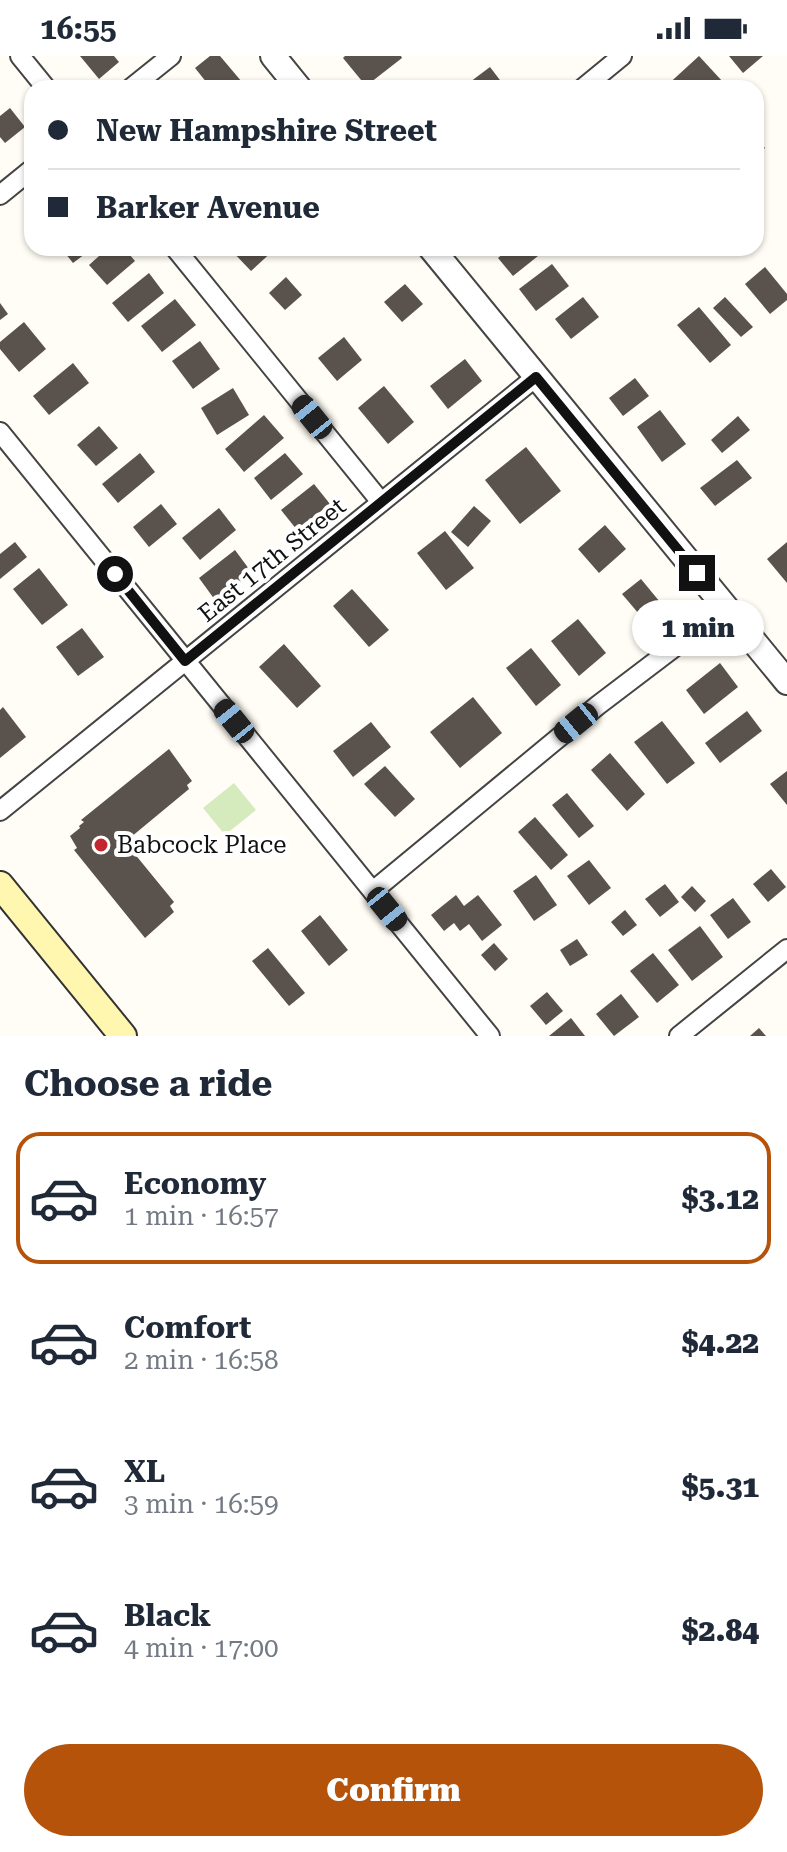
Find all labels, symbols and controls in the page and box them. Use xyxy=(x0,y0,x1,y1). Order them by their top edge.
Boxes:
text: 16:55 xyxy=(40,11,117,46)
text: New Hampshire Street xyxy=(96,113,437,148)
text: Barker Avenue xyxy=(96,190,320,225)
car xyxy=(288,391,336,443)
street label: East 17th Street xyxy=(193,492,351,628)
route end xyxy=(679,555,715,591)
route start xyxy=(97,556,133,592)
callout: 1 min xyxy=(631,601,763,657)
text: 1 min xyxy=(661,613,735,643)
car xyxy=(210,695,258,747)
car xyxy=(550,699,602,747)
place label: Babcock Place xyxy=(117,831,286,859)
marker: Babcock Place xyxy=(92,836,110,854)
car xyxy=(363,883,411,935)
text: Choose a ride xyxy=(24,1063,272,1105)
icon: car xyxy=(28,1162,100,1234)
text: Economy xyxy=(124,1166,266,1201)
text: $3.12 xyxy=(682,1181,759,1216)
text: 1 min · 16:57 xyxy=(124,1201,279,1231)
icon: car xyxy=(28,1306,100,1378)
text: Comfort xyxy=(124,1310,251,1345)
text: $4.22 xyxy=(682,1325,759,1360)
text: 2 min · 16:58 xyxy=(124,1345,279,1375)
icon: car xyxy=(28,1450,100,1522)
text: XL xyxy=(124,1454,165,1489)
text: $5.31 xyxy=(682,1469,759,1504)
text: 3 min · 16:59 xyxy=(124,1489,279,1519)
icon: car xyxy=(28,1594,100,1666)
text: Black xyxy=(124,1598,211,1633)
text: $2.84 xyxy=(682,1613,759,1648)
text: 4 min · 17:00 xyxy=(124,1633,279,1663)
button: Confirm xyxy=(24,1744,763,1836)

